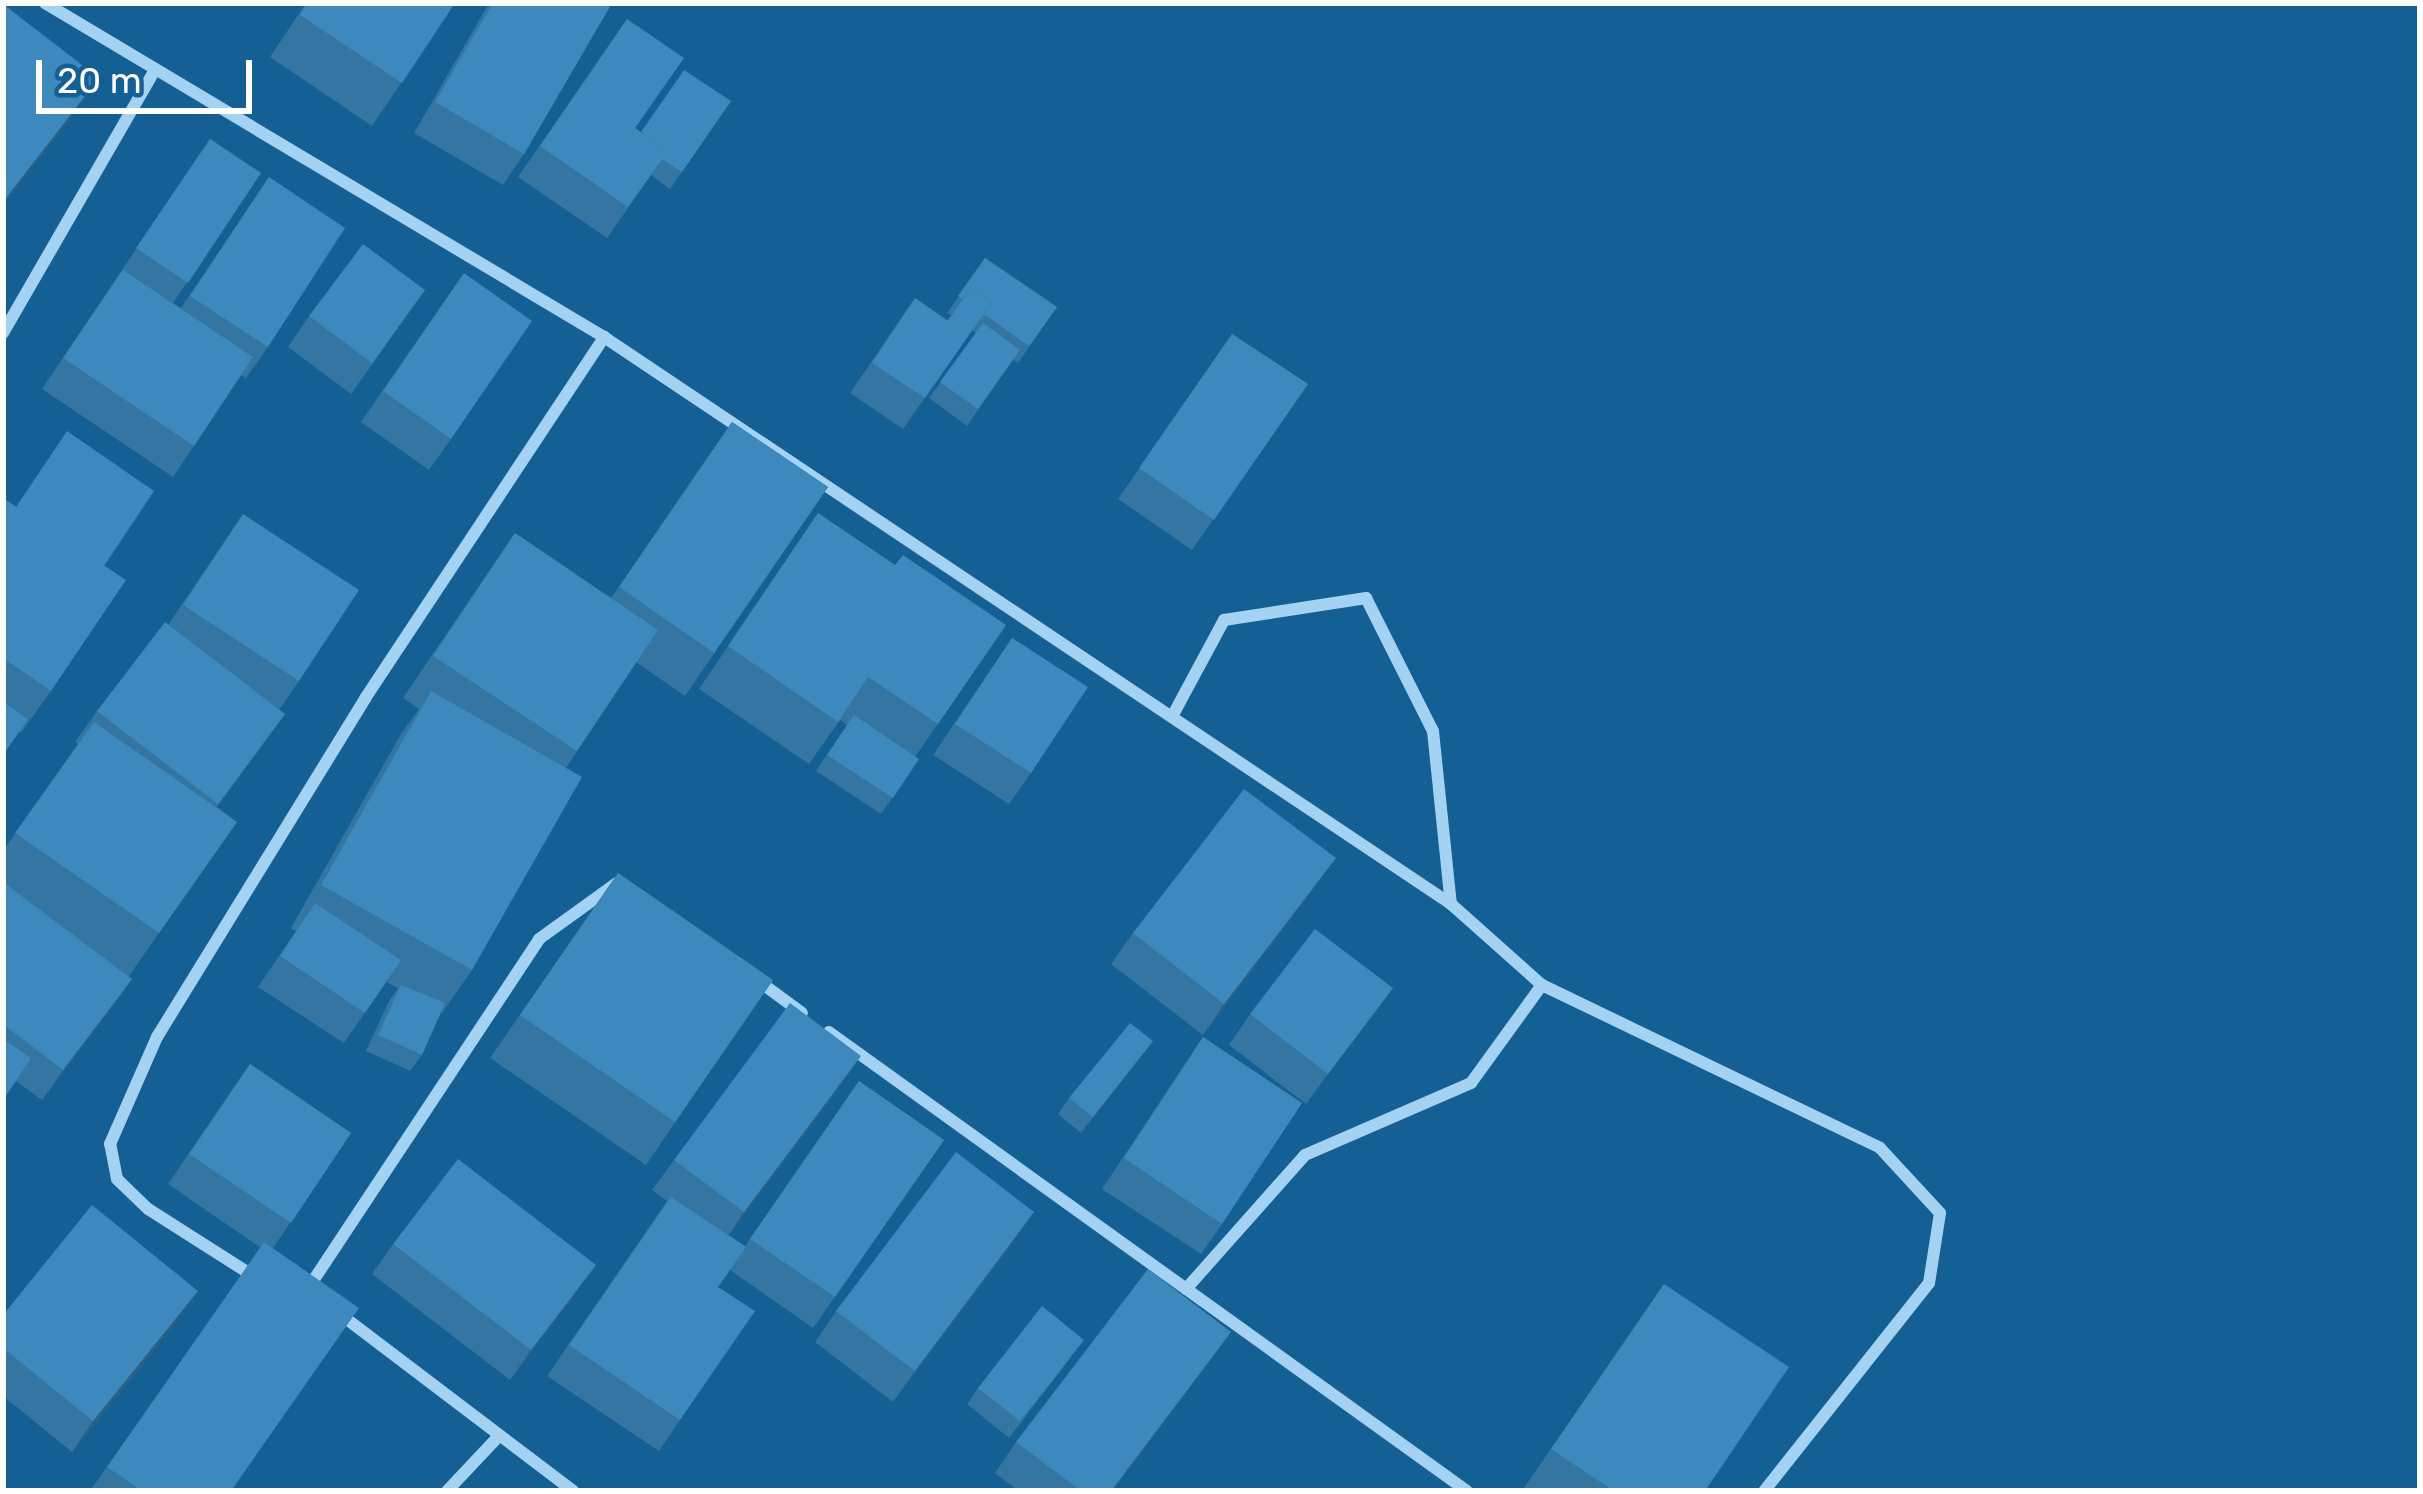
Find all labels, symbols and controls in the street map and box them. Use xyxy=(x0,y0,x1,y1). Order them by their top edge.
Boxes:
scale bar xyxy=(42,36,258,110)
text: 20 m xyxy=(57,59,142,102)

